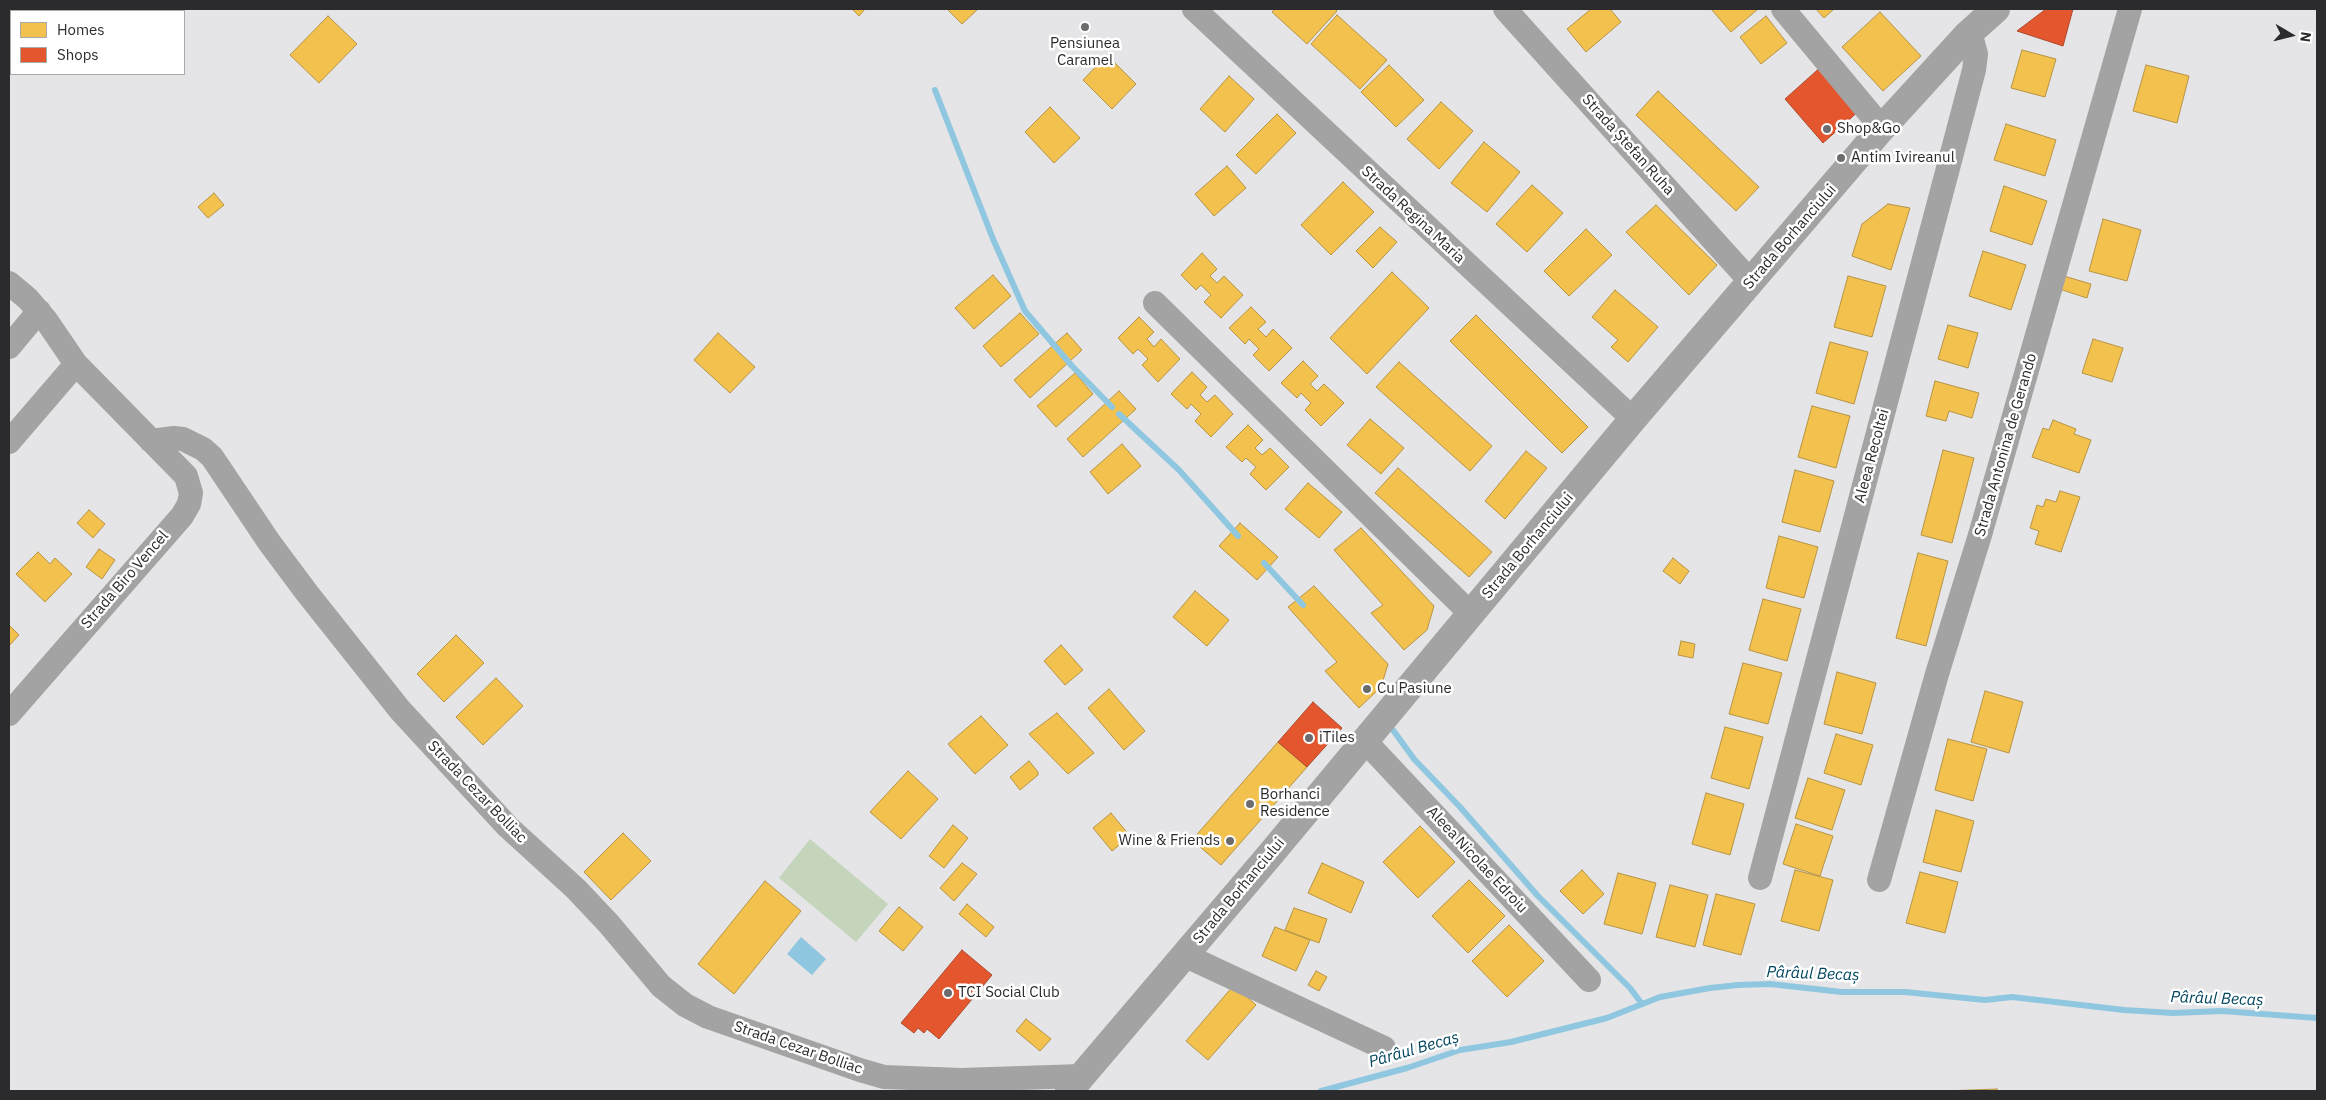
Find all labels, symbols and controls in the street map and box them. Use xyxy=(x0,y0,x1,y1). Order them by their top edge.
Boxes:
legend xyxy=(10,10,185,75)
north arrow xyxy=(2266,10,2316,60)
text: Homes xyxy=(57,20,105,39)
marker: Pensiunea Caramel xyxy=(1079,21,1091,33)
text: N xyxy=(2296,31,2315,43)
place label: Pensiunea Caramel xyxy=(1050,35,1120,70)
text: Shops xyxy=(57,45,99,64)
street label: Strada Ștefan Ruha xyxy=(1578,91,1678,199)
place label: Shop&Go xyxy=(1837,120,1901,138)
marker: Shop&Go xyxy=(1821,123,1833,135)
place label: Antim Ivireanul xyxy=(1851,149,1955,167)
marker: Antim Ivireanul xyxy=(1835,152,1847,164)
street label: Strada Regina Maria xyxy=(1358,163,1468,267)
street label: Strada Borhanciului xyxy=(1740,181,1840,293)
street label: Strada Antonina de Gerando xyxy=(1971,351,2041,539)
street label: Aleea Recoltei xyxy=(1851,407,1893,505)
street label: Strada Borhanciului xyxy=(1478,489,1578,603)
street label: Strada Biro Vencel xyxy=(78,527,172,633)
place label: Cu Pasiune xyxy=(1377,680,1452,698)
marker: Cu Pasiune xyxy=(1361,683,1373,695)
place label: iTiles xyxy=(1319,729,1355,747)
marker: iTiles xyxy=(1303,732,1315,744)
street label: Strada Cezar Bolliac xyxy=(424,737,530,847)
place label: Borhanci Residence xyxy=(1260,786,1330,821)
marker: Borhanci Residence xyxy=(1244,798,1256,810)
street label: Aleea Nicolae Edroiu xyxy=(1423,803,1531,917)
place label: Wine & Friends xyxy=(1119,832,1220,850)
street label: Strada Borhanciului xyxy=(1189,834,1289,948)
marker: Wine & Friends xyxy=(1224,835,1236,847)
water label: Pârâul Becaș xyxy=(1766,963,1860,985)
place label: TCI Social Club xyxy=(958,984,1060,1002)
marker: TCI Social Club xyxy=(942,987,954,999)
water label: Pârâul Becaș xyxy=(2170,988,2264,1010)
street label: Strada Cezar Bolliac xyxy=(731,1018,865,1078)
water label: Pârâul Becaș xyxy=(1367,1028,1461,1072)

